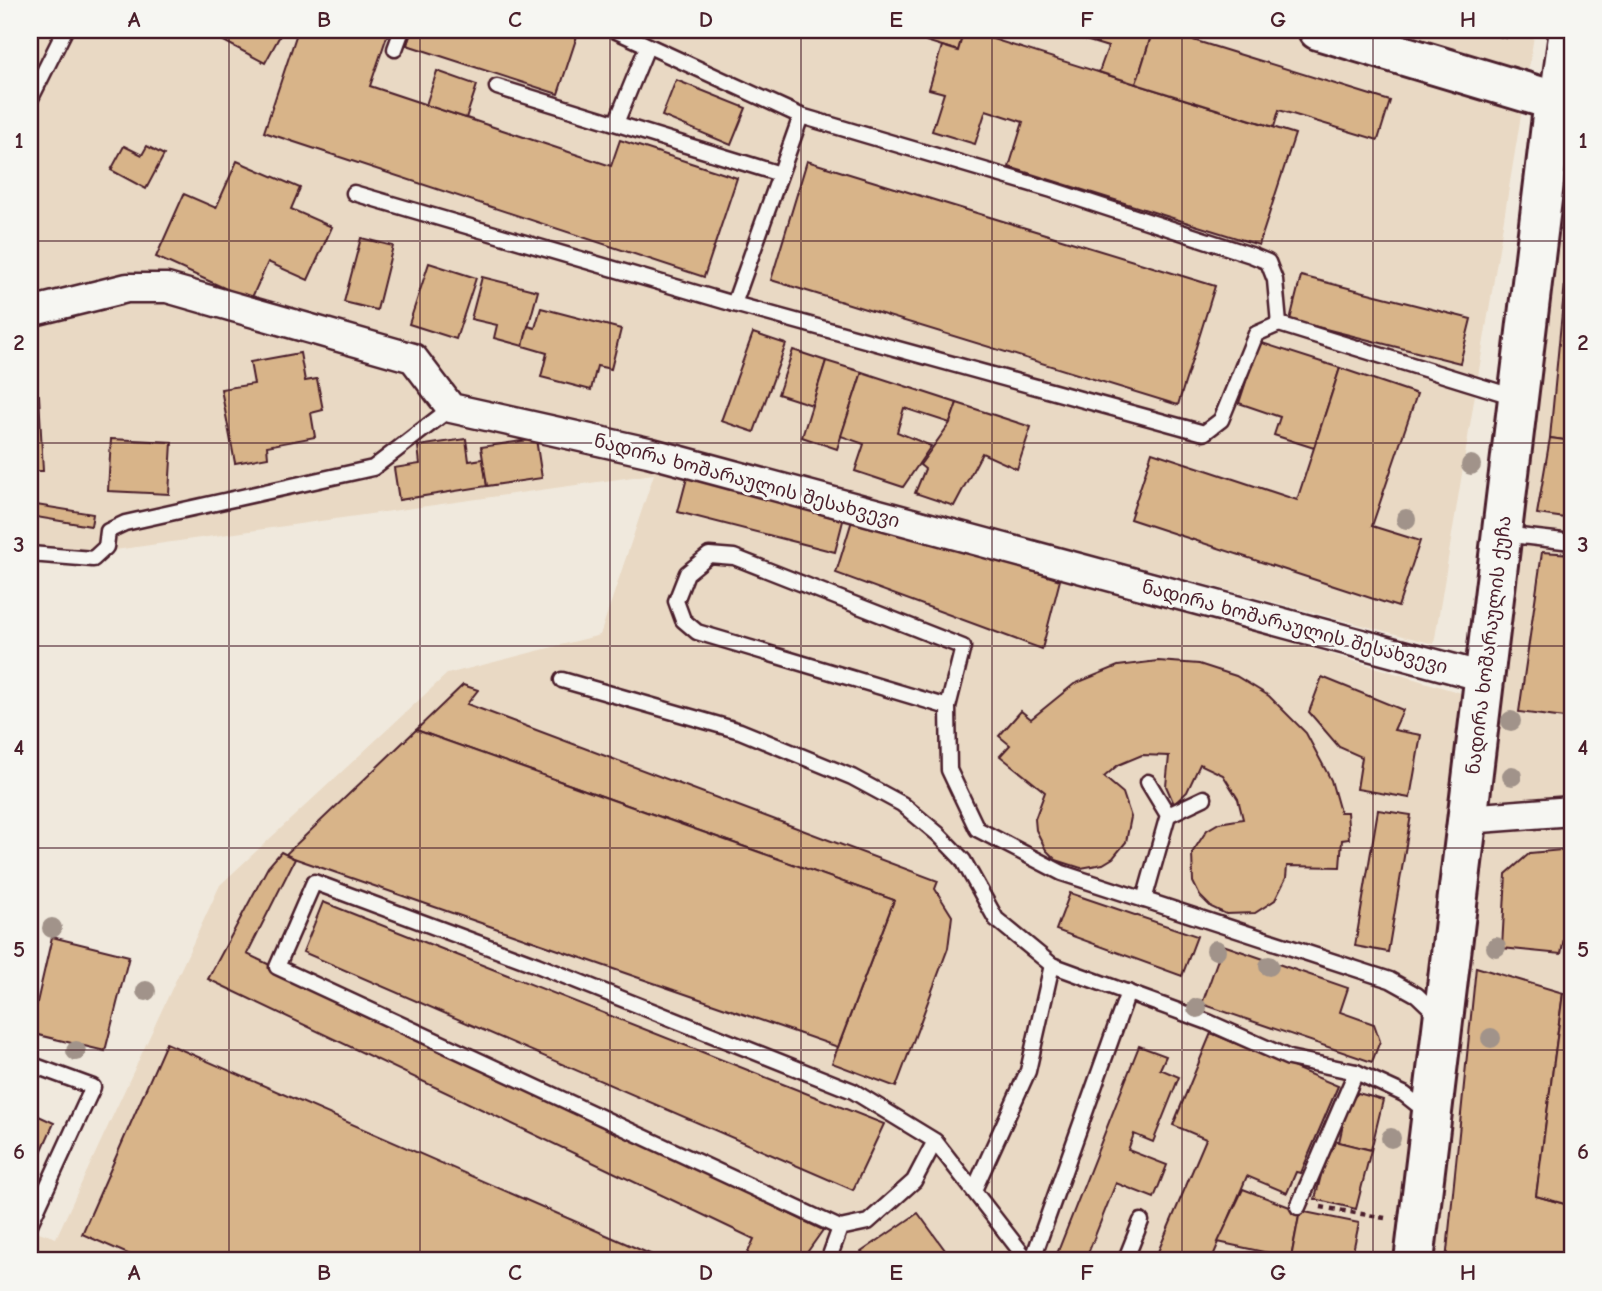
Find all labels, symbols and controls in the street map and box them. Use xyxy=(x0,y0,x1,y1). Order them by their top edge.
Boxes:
text: A xyxy=(128,6,141,33)
text: B xyxy=(317,6,331,33)
text: C xyxy=(508,6,522,33)
text: D xyxy=(699,6,713,33)
text: E xyxy=(889,6,903,33)
text: F xyxy=(1080,6,1094,33)
text: G xyxy=(1270,6,1286,33)
text: H xyxy=(1460,6,1476,33)
text: 1 xyxy=(14,127,24,154)
text: 1 xyxy=(1578,127,1588,154)
text: 2 xyxy=(13,329,25,356)
text: 2 xyxy=(1577,329,1589,356)
street label: ნადირა ხოშარაულის შესახვევი xyxy=(591,429,902,533)
street label: ნადირა ხოშარაულის ქუჩა xyxy=(1462,514,1517,776)
text: 3 xyxy=(13,531,25,558)
text: 3 xyxy=(1577,531,1589,558)
street label: ნადირა ხოშარაულის შესახვევი xyxy=(1139,575,1450,679)
text: 4 xyxy=(14,734,25,761)
text: 4 xyxy=(1578,734,1589,761)
text: 5 xyxy=(13,936,25,963)
text: 5 xyxy=(1577,936,1589,963)
text: 6 xyxy=(13,1138,25,1165)
text: 6 xyxy=(1577,1138,1589,1165)
text: A xyxy=(128,1259,141,1286)
text: B xyxy=(317,1259,331,1286)
text: C xyxy=(508,1259,522,1286)
text: D xyxy=(699,1259,713,1286)
text: E xyxy=(889,1259,903,1286)
text: F xyxy=(1080,1259,1094,1286)
text: G xyxy=(1270,1259,1286,1286)
text: H xyxy=(1460,1259,1476,1286)

